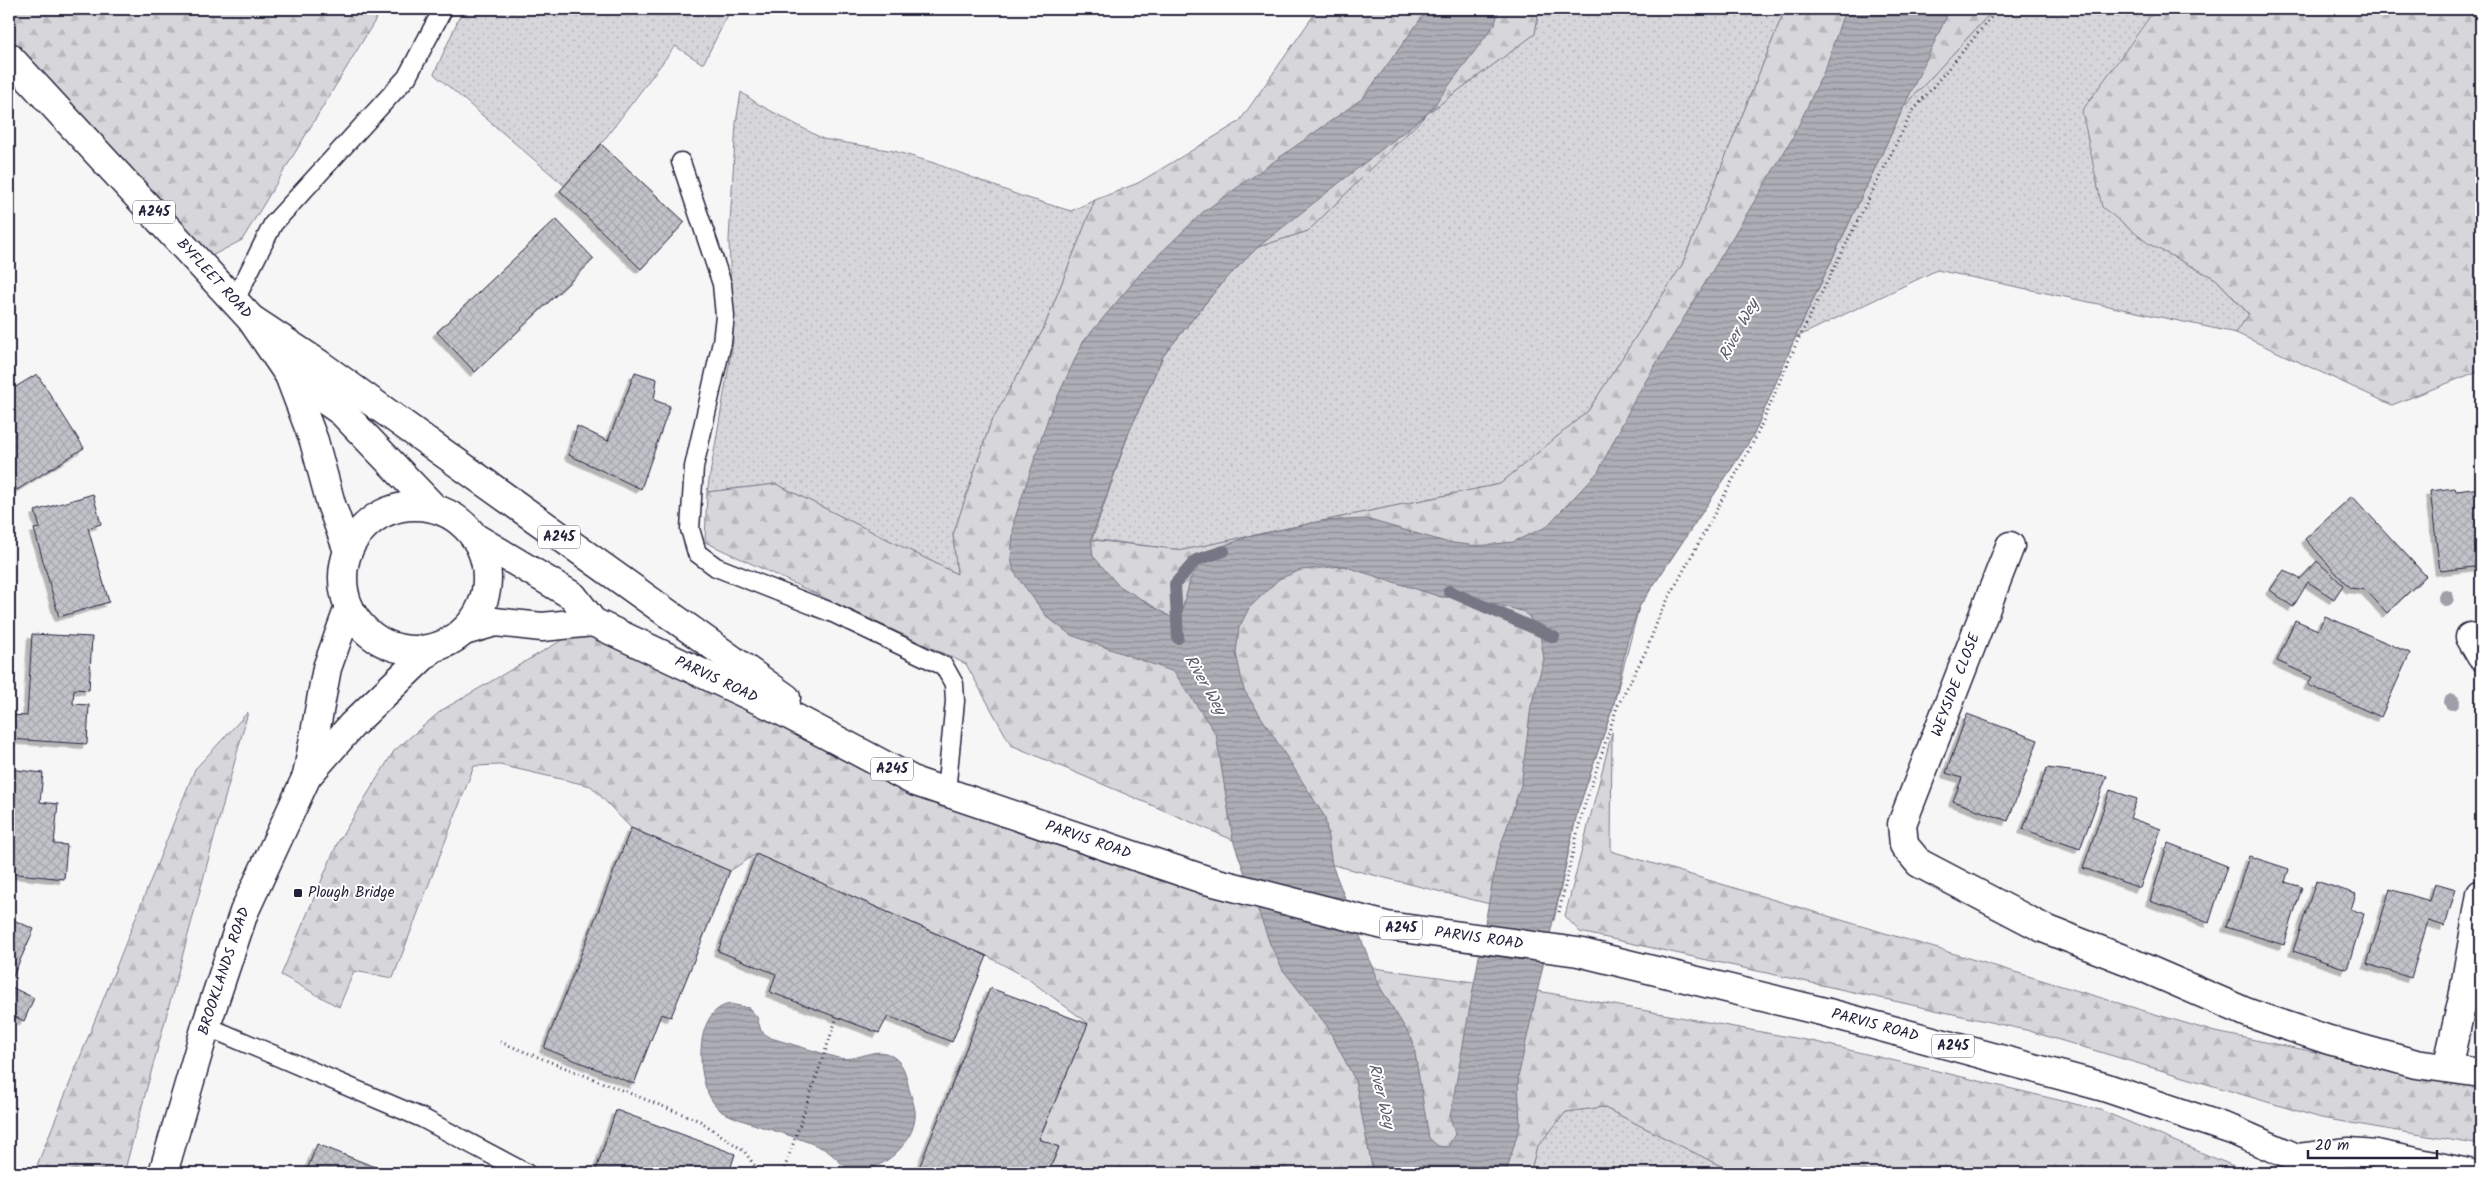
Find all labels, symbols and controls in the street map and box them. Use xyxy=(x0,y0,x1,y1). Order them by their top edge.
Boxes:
road number: A245 xyxy=(133,200,175,223)
street label: BYFLEET ROAD xyxy=(170,233,258,325)
water label: River Wey xyxy=(1712,293,1767,365)
road number: A245 xyxy=(538,526,580,548)
street label: WEYSIDE CLOSE xyxy=(1925,629,1987,740)
street label: PARVIS ROAD xyxy=(671,650,762,710)
water label: River Wey xyxy=(1178,650,1234,722)
road number: A245 xyxy=(871,758,913,781)
street label: PARVIS ROAD xyxy=(1042,814,1135,866)
place label: Plough Bridge xyxy=(308,881,395,905)
marker: Plough Bridge xyxy=(292,887,304,899)
street label: BROOKLANDS ROAD xyxy=(192,904,257,1038)
road number: A245 xyxy=(1380,916,1422,940)
street label: PARVIS ROAD xyxy=(1433,921,1525,956)
street label: PARVIS ROAD xyxy=(1829,1002,1922,1049)
road number: A245 xyxy=(1932,1034,1974,1058)
water label: River Wey xyxy=(1361,1061,1402,1133)
scale bar xyxy=(2308,1127,2436,1159)
text: 20 m xyxy=(2315,1134,2349,1158)

